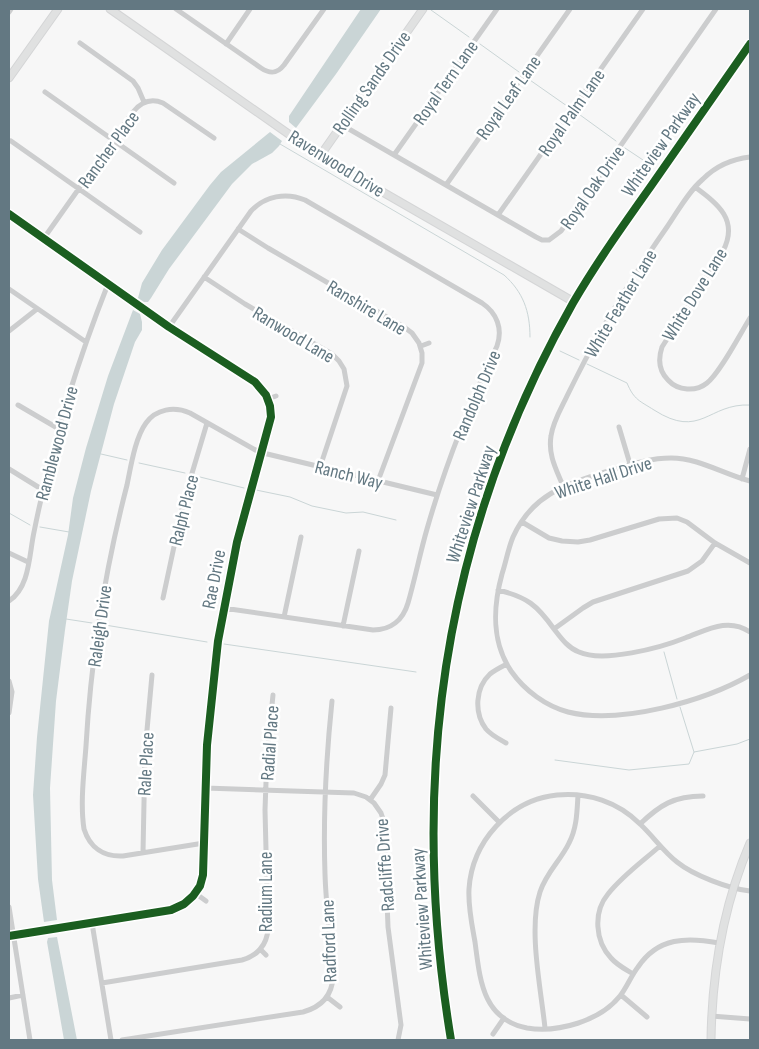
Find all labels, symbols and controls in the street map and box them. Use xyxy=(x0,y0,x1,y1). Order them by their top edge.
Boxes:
street label: Rolling Sands Drive xyxy=(328,27,416,139)
street label: Royal Tern Lane xyxy=(409,36,484,130)
street label: Royal Leaf Lane xyxy=(472,51,547,144)
street label: Royal Palm Lane xyxy=(534,65,611,161)
street label: Whiteview Parkway xyxy=(617,88,706,201)
street label: Rancher Place xyxy=(74,107,145,193)
street label: Ravenwood Drive xyxy=(284,126,389,203)
street label: Royal Oak Drive xyxy=(556,141,631,234)
street label: White Dove Lane xyxy=(658,244,733,346)
street label: White Feather Lane xyxy=(580,245,663,362)
street label: Ranshire Lane xyxy=(322,276,410,341)
street label: Ranwood Lane xyxy=(248,302,338,369)
street label: Randolph Drive xyxy=(448,347,507,444)
street label: Ramblewood Drive xyxy=(31,384,84,503)
street label: Whiteview Parkway xyxy=(442,442,501,566)
street label: White Hall Drive xyxy=(552,452,655,505)
street label: Ranch Way xyxy=(312,456,386,495)
street label: Ralph Place xyxy=(165,472,204,548)
street label: Rae Drive xyxy=(197,548,231,611)
street label: Raleigh Drive xyxy=(83,584,118,669)
street label: Radial Place xyxy=(256,705,285,781)
street label: Rale Place xyxy=(133,731,160,797)
street label: Radcliffe Drive xyxy=(371,818,400,912)
street label: Whiteview Parkway xyxy=(407,847,438,971)
street label: Radium Lane xyxy=(255,852,278,932)
street label: Radford Lane xyxy=(317,899,342,983)

